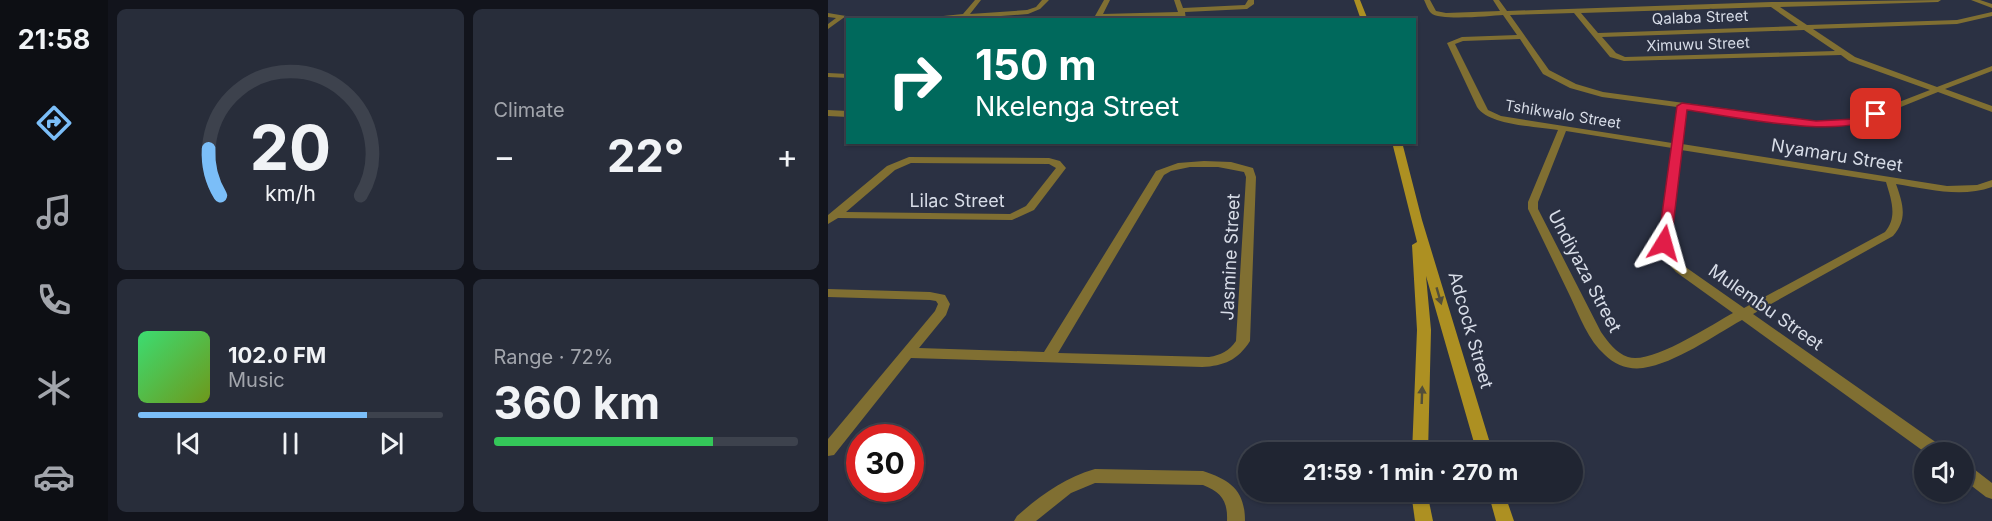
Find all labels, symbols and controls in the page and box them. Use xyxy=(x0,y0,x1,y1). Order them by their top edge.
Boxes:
street label: Qalaba Street xyxy=(1652,6,1749,28)
text: 21:58 xyxy=(18,23,90,56)
street label: Ximuwu Street xyxy=(1646,33,1750,55)
text: 150 m xyxy=(975,39,1097,90)
icon: right xyxy=(876,42,954,120)
pin xyxy=(1850,88,1901,139)
text: Nkelenga Street xyxy=(975,90,1179,123)
street label: Tshikwalo Street xyxy=(1504,95,1622,133)
icon: arrive xyxy=(1859,97,1892,130)
text: Climate xyxy=(494,98,565,122)
icon: directions xyxy=(33,102,75,144)
text: 20 xyxy=(250,110,331,185)
text: 22° xyxy=(607,128,684,183)
street label: Nyamaru Street xyxy=(1770,134,1904,176)
text: − xyxy=(494,136,515,176)
text: + xyxy=(776,136,798,176)
text: km/h xyxy=(265,181,316,207)
street label: Lilac Street xyxy=(909,190,1005,211)
icon: music xyxy=(33,191,75,233)
street label: Jasmine Street xyxy=(1216,193,1244,321)
street label: Undiyaza Street xyxy=(1544,206,1626,336)
position arrow xyxy=(1632,211,1696,275)
street label: Mulembu Street xyxy=(1705,260,1827,354)
street label: Adcock Street xyxy=(1444,269,1498,391)
icon: phone xyxy=(33,279,75,321)
one-way arrow xyxy=(1435,287,1444,305)
text: 102.0 FM xyxy=(228,342,326,368)
text: Range · 72% xyxy=(494,345,613,369)
icon: climate xyxy=(33,367,75,409)
text: Music xyxy=(228,368,285,392)
text: 360 km xyxy=(494,375,660,430)
one-way arrow xyxy=(1417,385,1427,404)
speed limit sign: 30 xyxy=(846,424,924,502)
icon: previous xyxy=(172,427,205,460)
icon: pause xyxy=(274,427,307,460)
icon: next xyxy=(375,427,408,460)
map controls xyxy=(1914,442,1974,502)
button: sound xyxy=(1914,442,1974,502)
icon: car xyxy=(33,456,75,498)
text: 21:59 · 1 min · 270 m xyxy=(1303,459,1518,485)

